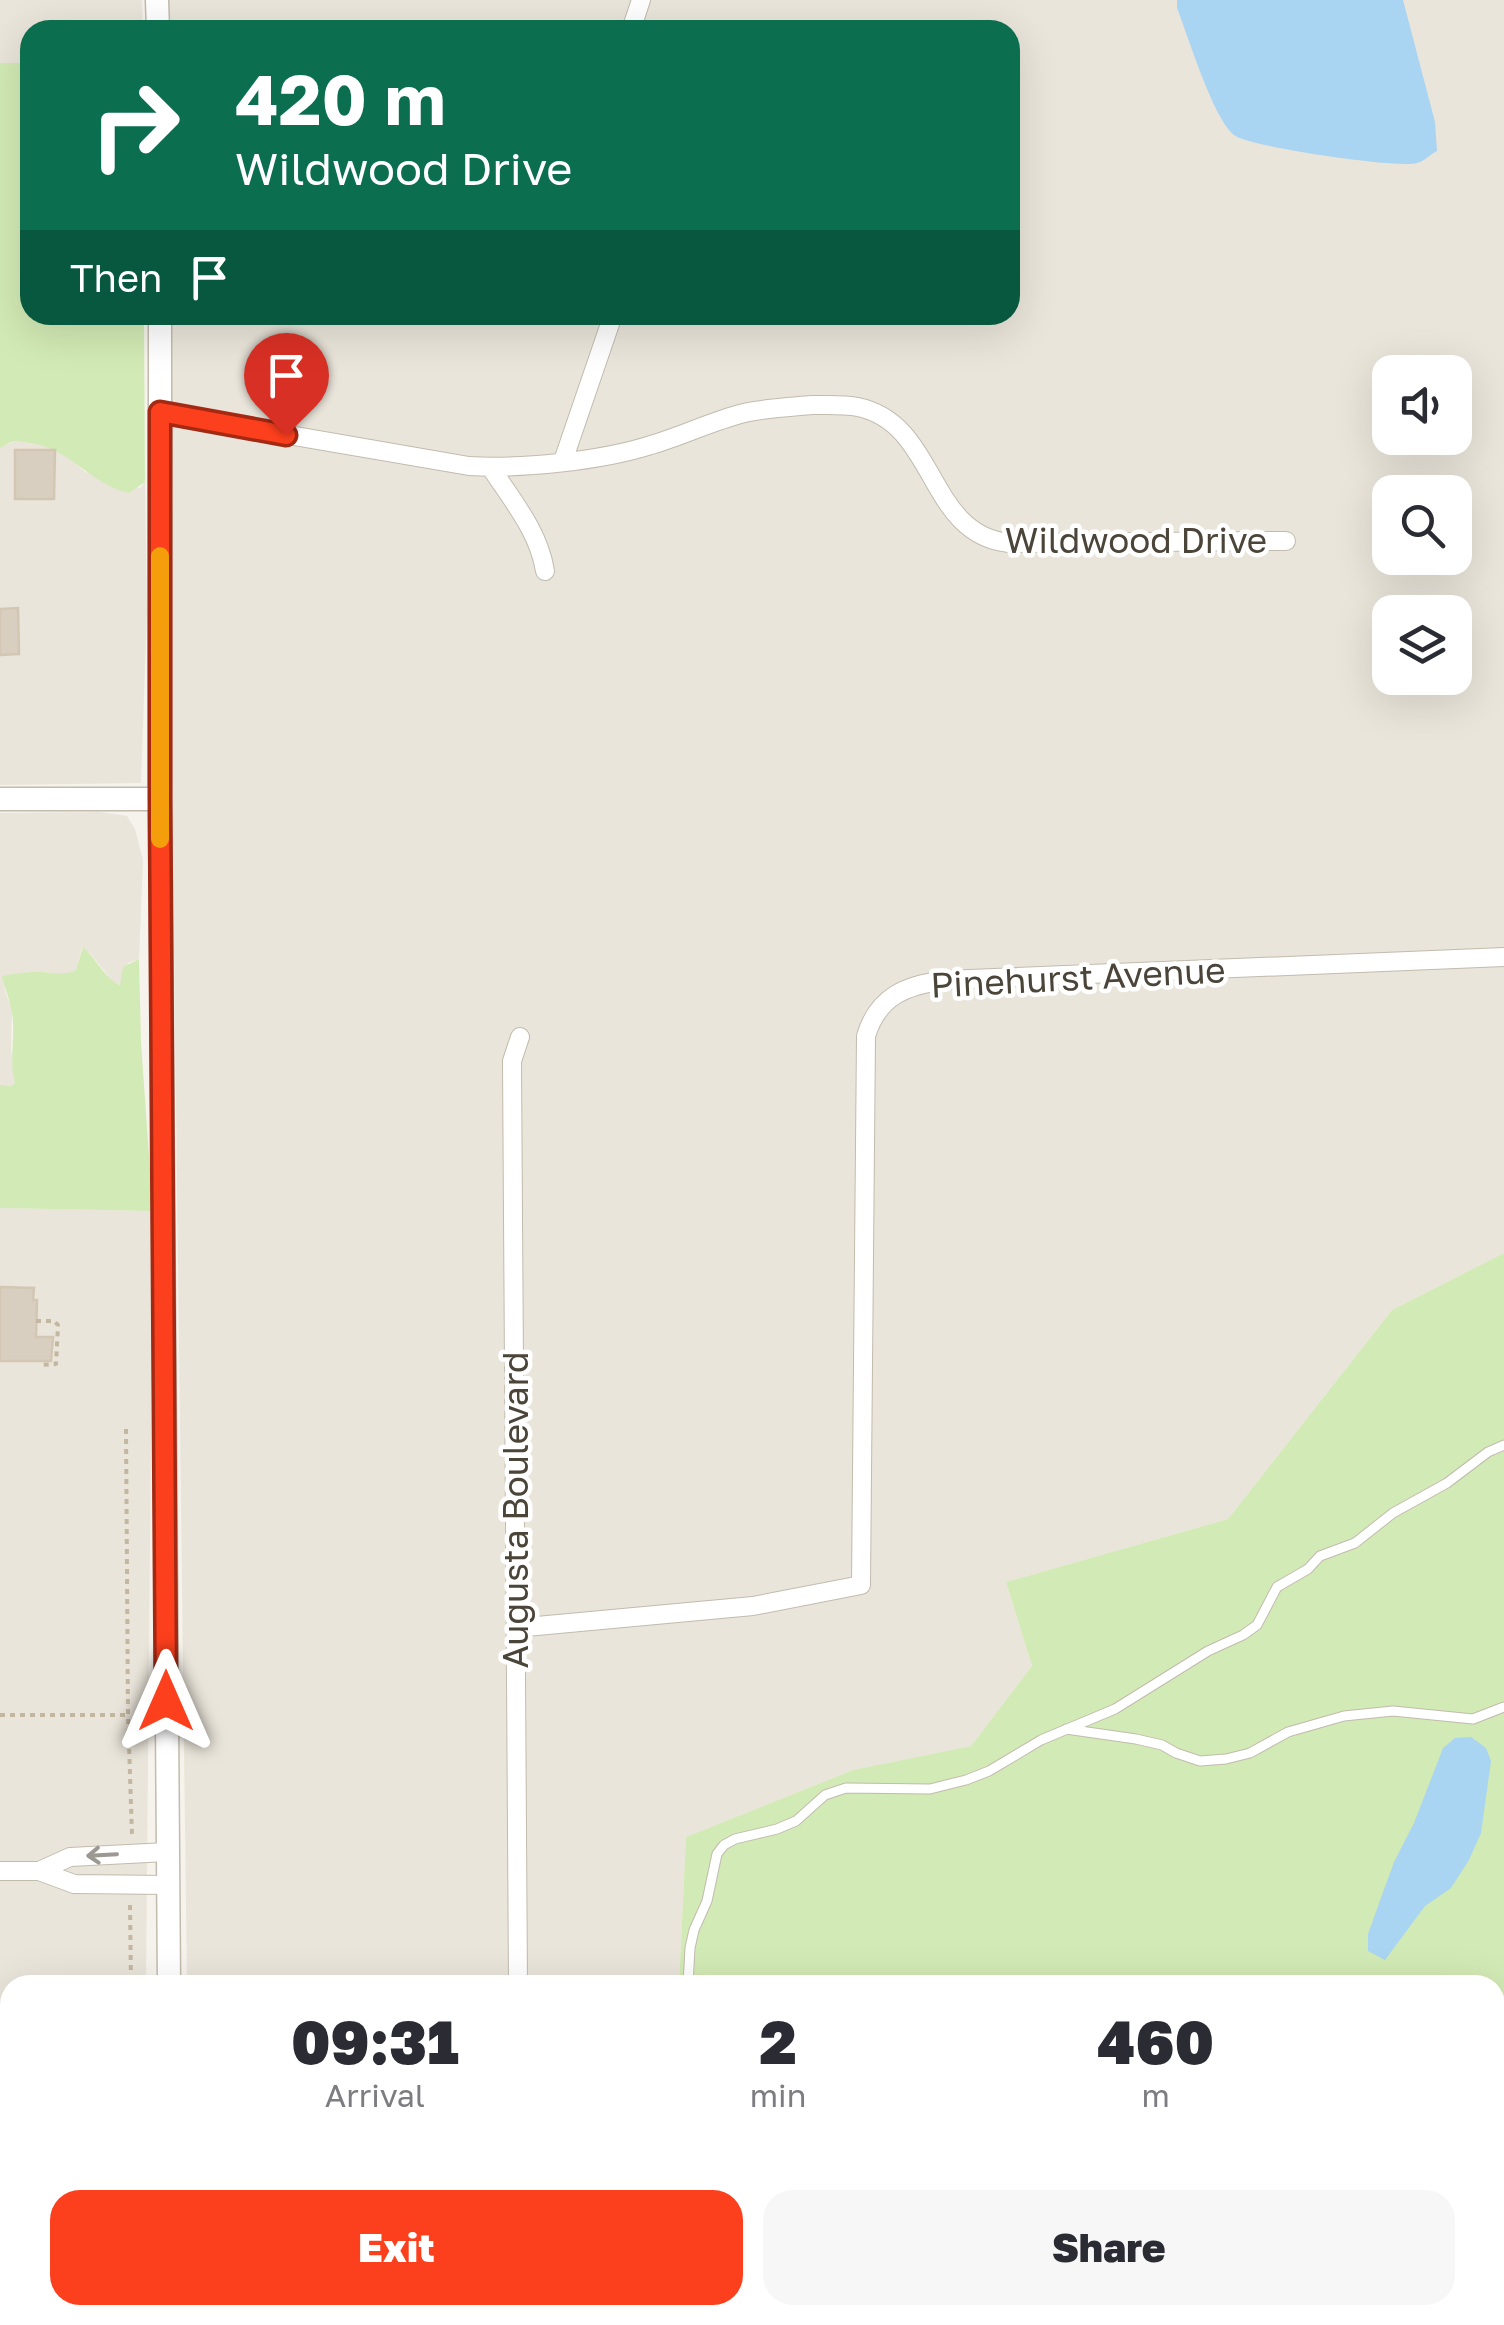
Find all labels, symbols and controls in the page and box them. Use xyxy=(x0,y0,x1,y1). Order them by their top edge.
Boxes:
text: 420 m xyxy=(235,56,446,140)
icon: right xyxy=(70,60,200,190)
text: Wildwood Drive xyxy=(235,141,572,195)
icon: arrive xyxy=(182,250,237,305)
text: Then xyxy=(70,255,162,300)
pin xyxy=(244,333,329,436)
icon: arrive xyxy=(259,348,314,403)
map controls xyxy=(1372,355,1472,695)
button: sound xyxy=(1372,355,1472,455)
button: search xyxy=(1372,475,1472,575)
street label: Wildwood Drive xyxy=(1005,519,1267,561)
button: layers xyxy=(1372,595,1472,695)
street label: Pinehurst Avenue xyxy=(929,948,1227,1006)
street label: Augusta Boulevard xyxy=(494,1352,536,1668)
position arrow xyxy=(114,1649,218,1753)
one-way arrow xyxy=(86,1846,118,1865)
text: 09:31 xyxy=(291,2005,459,2077)
text: 2 xyxy=(759,2005,797,2077)
text: 460 xyxy=(1097,2005,1214,2077)
text: Arrival xyxy=(325,2076,425,2114)
text: min xyxy=(750,2076,806,2114)
text: m xyxy=(1142,2076,1170,2114)
button: Exit xyxy=(50,2190,743,2305)
button: Share xyxy=(763,2190,1455,2305)

